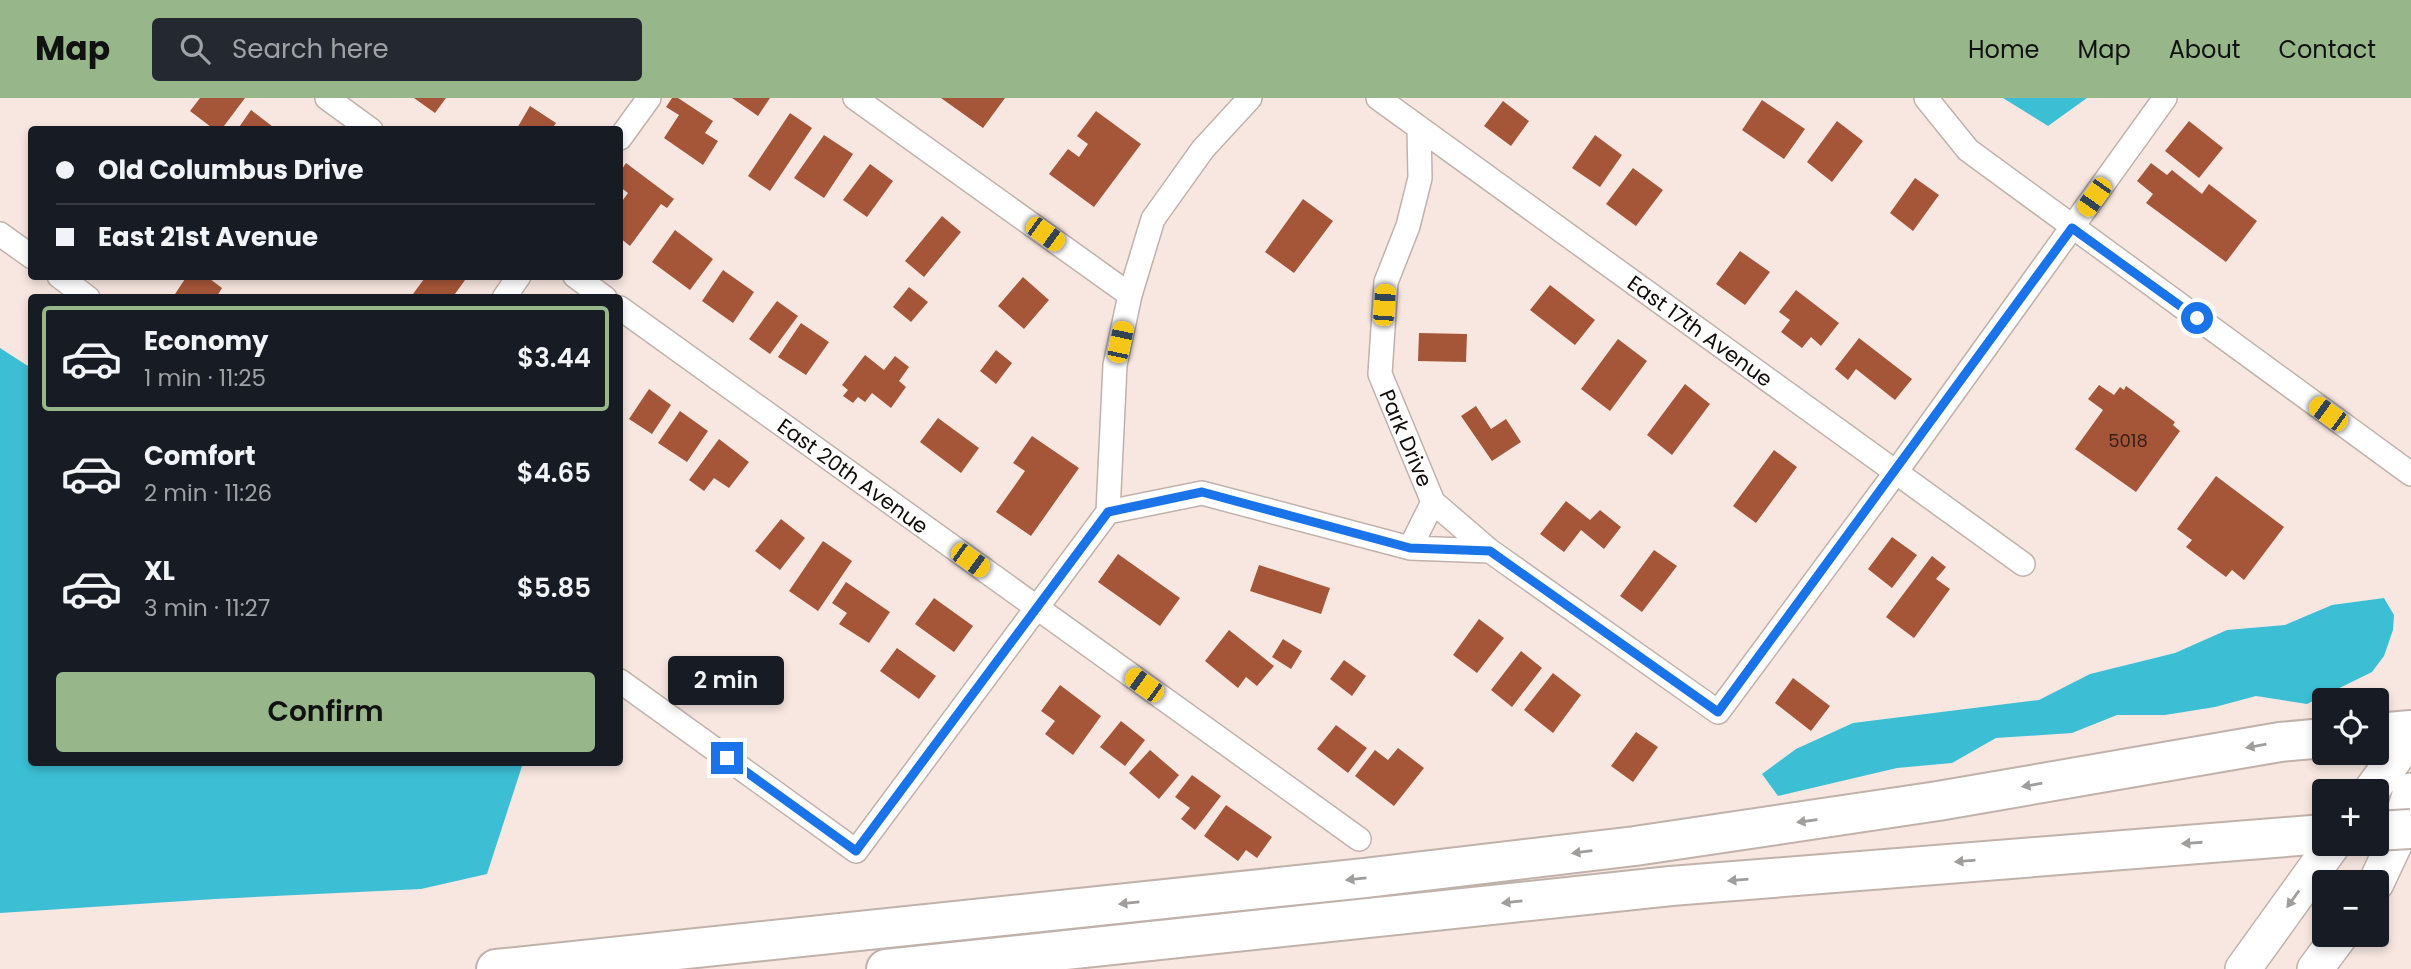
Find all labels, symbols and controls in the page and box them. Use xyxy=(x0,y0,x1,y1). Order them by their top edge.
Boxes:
search box xyxy=(152,18,642,81)
text: Map xyxy=(35,25,110,72)
icon: search xyxy=(176,30,214,68)
text: Search here xyxy=(232,31,389,67)
text: Home xyxy=(1968,33,2040,66)
text: Map xyxy=(2078,33,2131,66)
text: About xyxy=(2169,33,2240,66)
text: Contact xyxy=(2278,33,2376,66)
text: Old Columbus Drive xyxy=(98,152,364,188)
car xyxy=(2074,174,2115,220)
car xyxy=(1022,213,1069,255)
text: East 21st Avenue xyxy=(98,219,318,255)
street label: East 17th Avenue xyxy=(1622,268,1778,394)
car xyxy=(1373,283,1396,327)
route start xyxy=(2181,302,2213,334)
car xyxy=(1106,319,1135,365)
text: Economy xyxy=(144,323,268,359)
icon: car xyxy=(60,327,123,390)
text: $3.44 xyxy=(517,340,591,376)
text: 1 min · 11:25 xyxy=(144,362,266,394)
street label: Park Drive xyxy=(1372,385,1440,491)
car xyxy=(2305,393,2352,435)
street label: East 20th Avenue xyxy=(772,411,934,541)
house number: 5018 xyxy=(2108,428,2148,453)
text: Comfort xyxy=(144,438,256,474)
icon: car xyxy=(60,442,123,505)
text: $4.65 xyxy=(517,455,591,491)
text: 2 min · 11:26 xyxy=(144,477,272,509)
car xyxy=(947,539,994,581)
text: XL xyxy=(144,553,175,589)
icon: car xyxy=(60,557,123,620)
text: $5.85 xyxy=(517,570,591,606)
text: 3 min · 11:27 xyxy=(144,592,270,624)
callout: 2 min xyxy=(669,656,785,706)
text: 2 min xyxy=(694,664,758,696)
car xyxy=(1121,664,1168,706)
button: Confirm xyxy=(56,672,595,752)
map controls xyxy=(2312,688,2389,947)
button: locate xyxy=(2312,688,2389,765)
one-way arrow xyxy=(2245,741,2267,752)
route end xyxy=(711,742,743,774)
button: + xyxy=(2312,779,2389,856)
one-way arrow xyxy=(2021,780,2043,791)
one-way arrow xyxy=(1796,815,1818,826)
one-way arrow xyxy=(2180,838,2202,849)
one-way arrow xyxy=(1570,847,1592,858)
one-way arrow xyxy=(1954,856,1976,867)
button: − xyxy=(2312,870,2389,947)
one-way arrow xyxy=(1344,873,1366,884)
one-way arrow xyxy=(1727,875,1749,886)
one-way arrow xyxy=(2287,890,2301,908)
one-way arrow xyxy=(1500,897,1522,908)
one-way arrow xyxy=(1118,898,1140,909)

